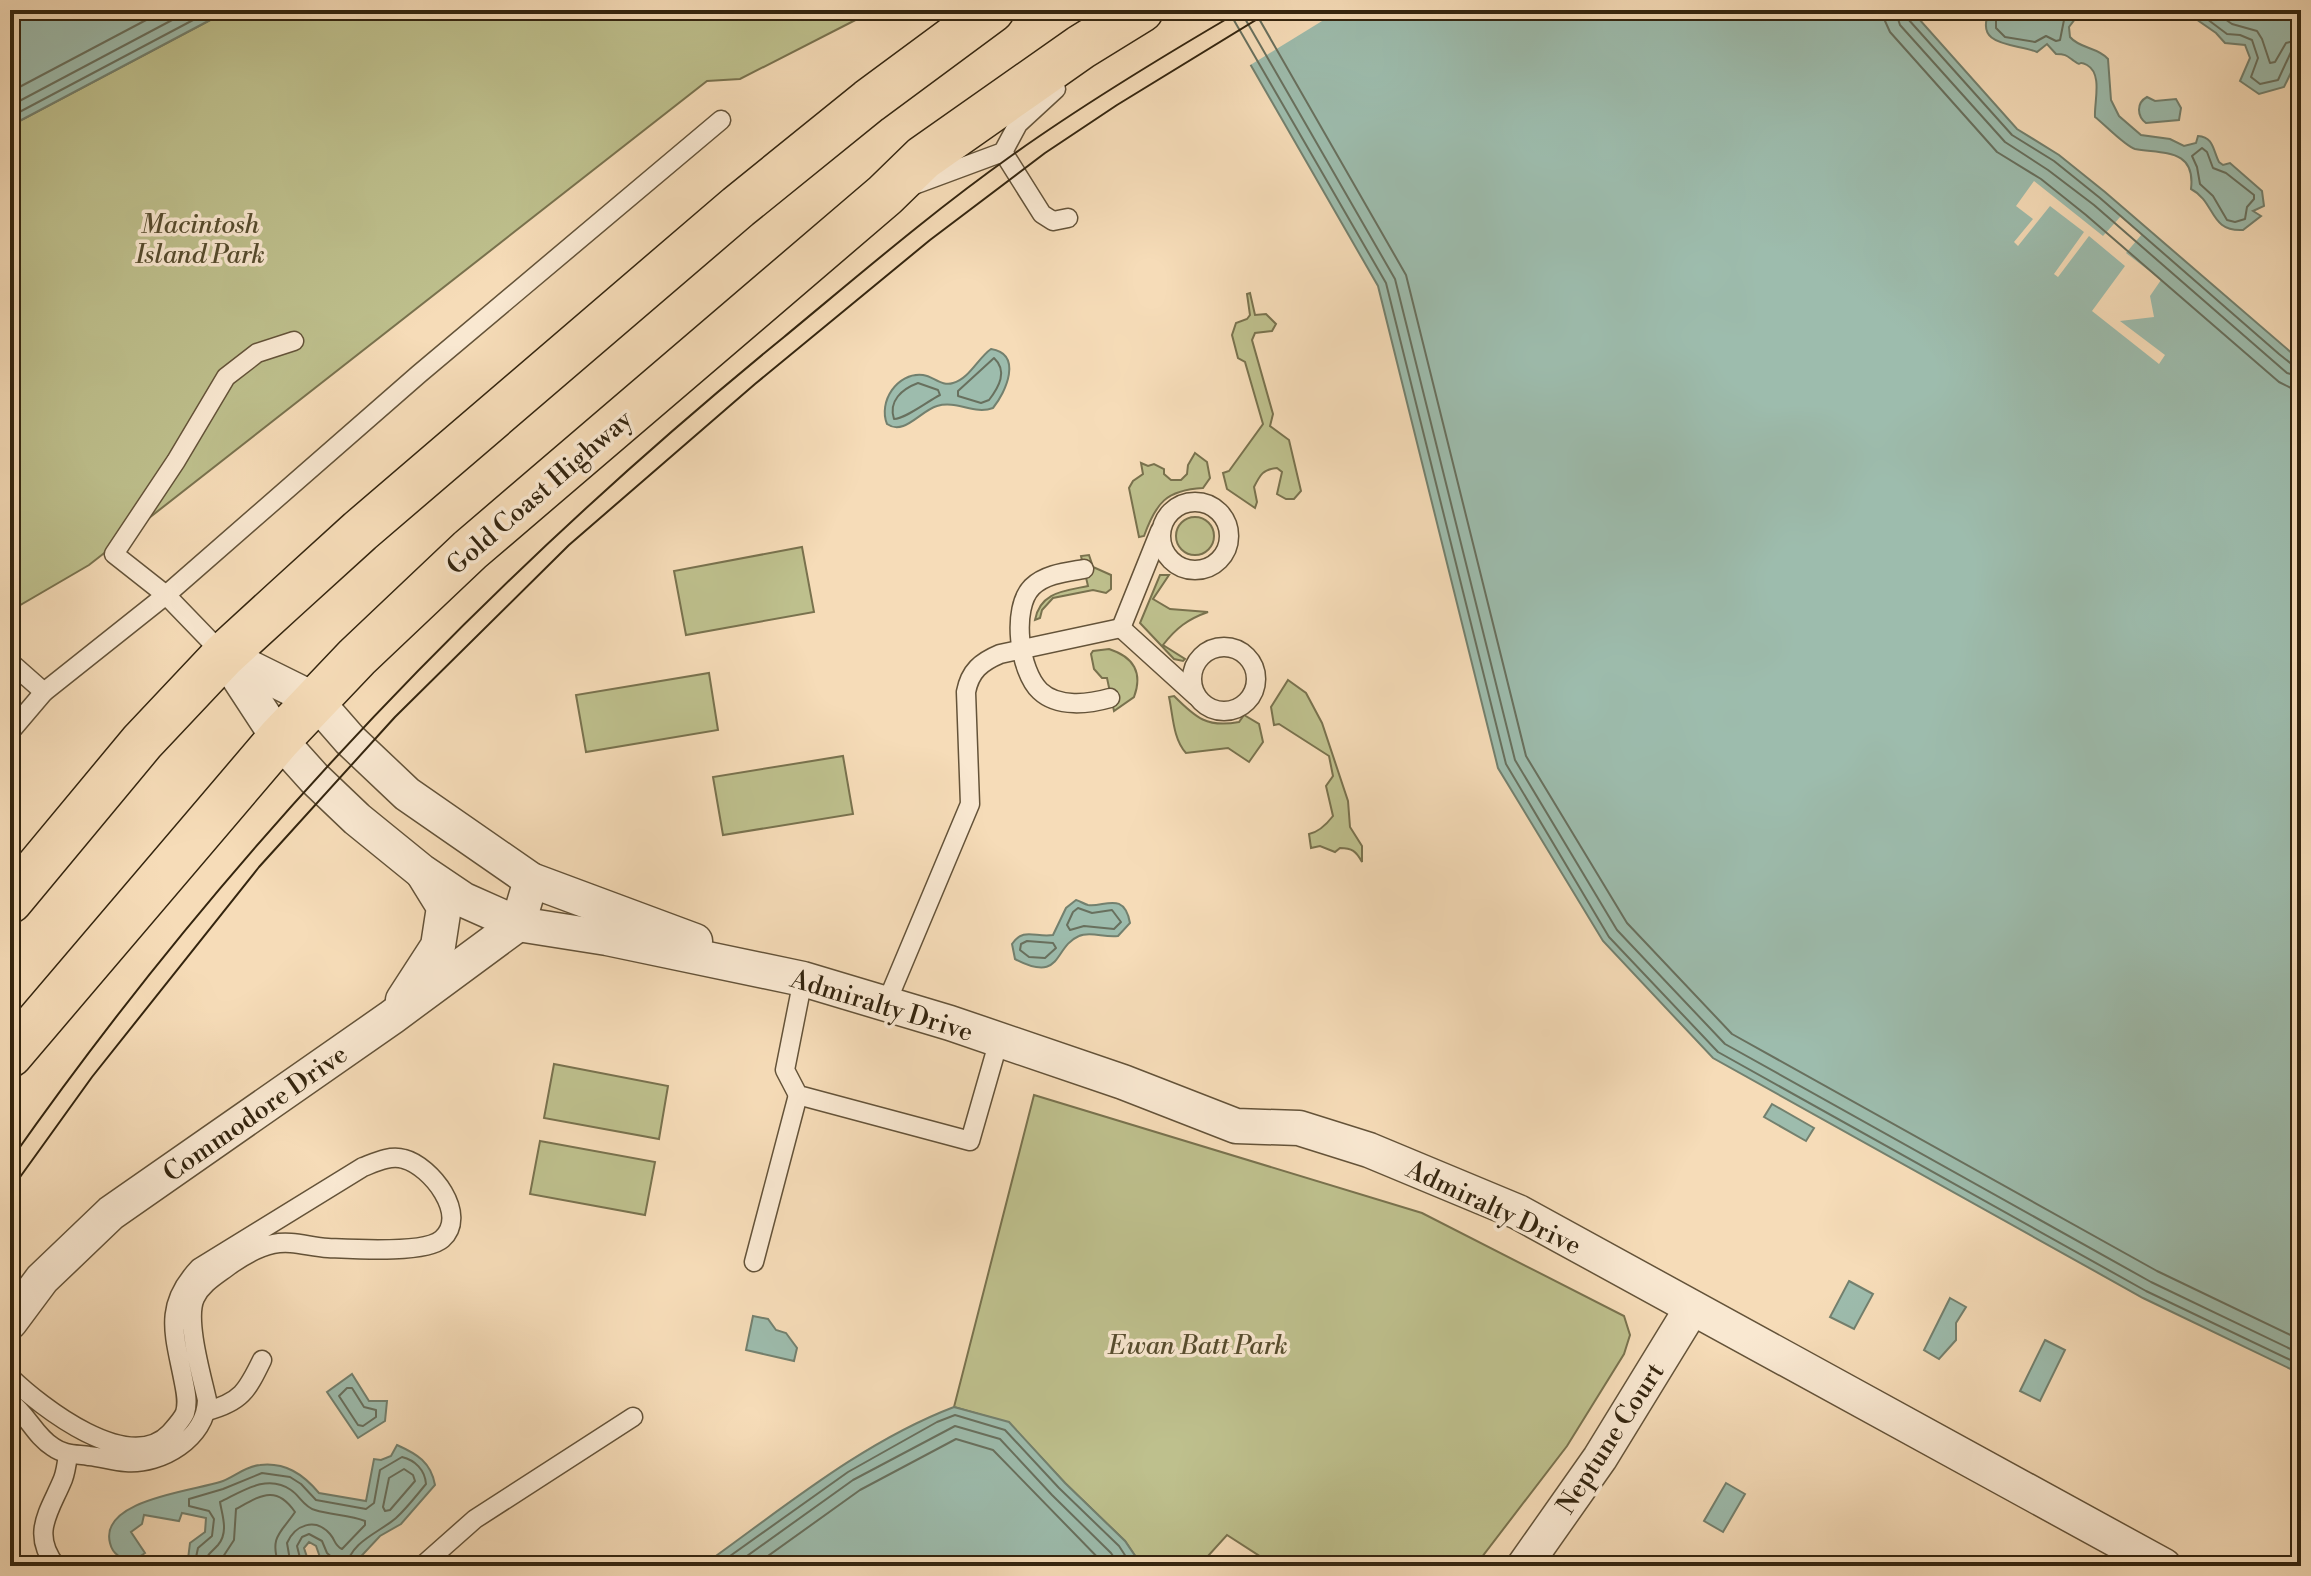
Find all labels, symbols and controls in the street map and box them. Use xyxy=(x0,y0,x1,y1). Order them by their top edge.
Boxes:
park label: Macintosh Island Park xyxy=(134,209,265,271)
street label: Gold Coast Highway xyxy=(440,403,639,582)
street label: Admiralty Drive xyxy=(786,963,977,1049)
street label: Commodore Drive xyxy=(157,1038,354,1189)
street label: Admiralty Drive xyxy=(1400,1153,1586,1262)
park label: Ewan Batt Park xyxy=(1107,1330,1288,1362)
street label: Neptune Court xyxy=(1550,1357,1672,1520)

